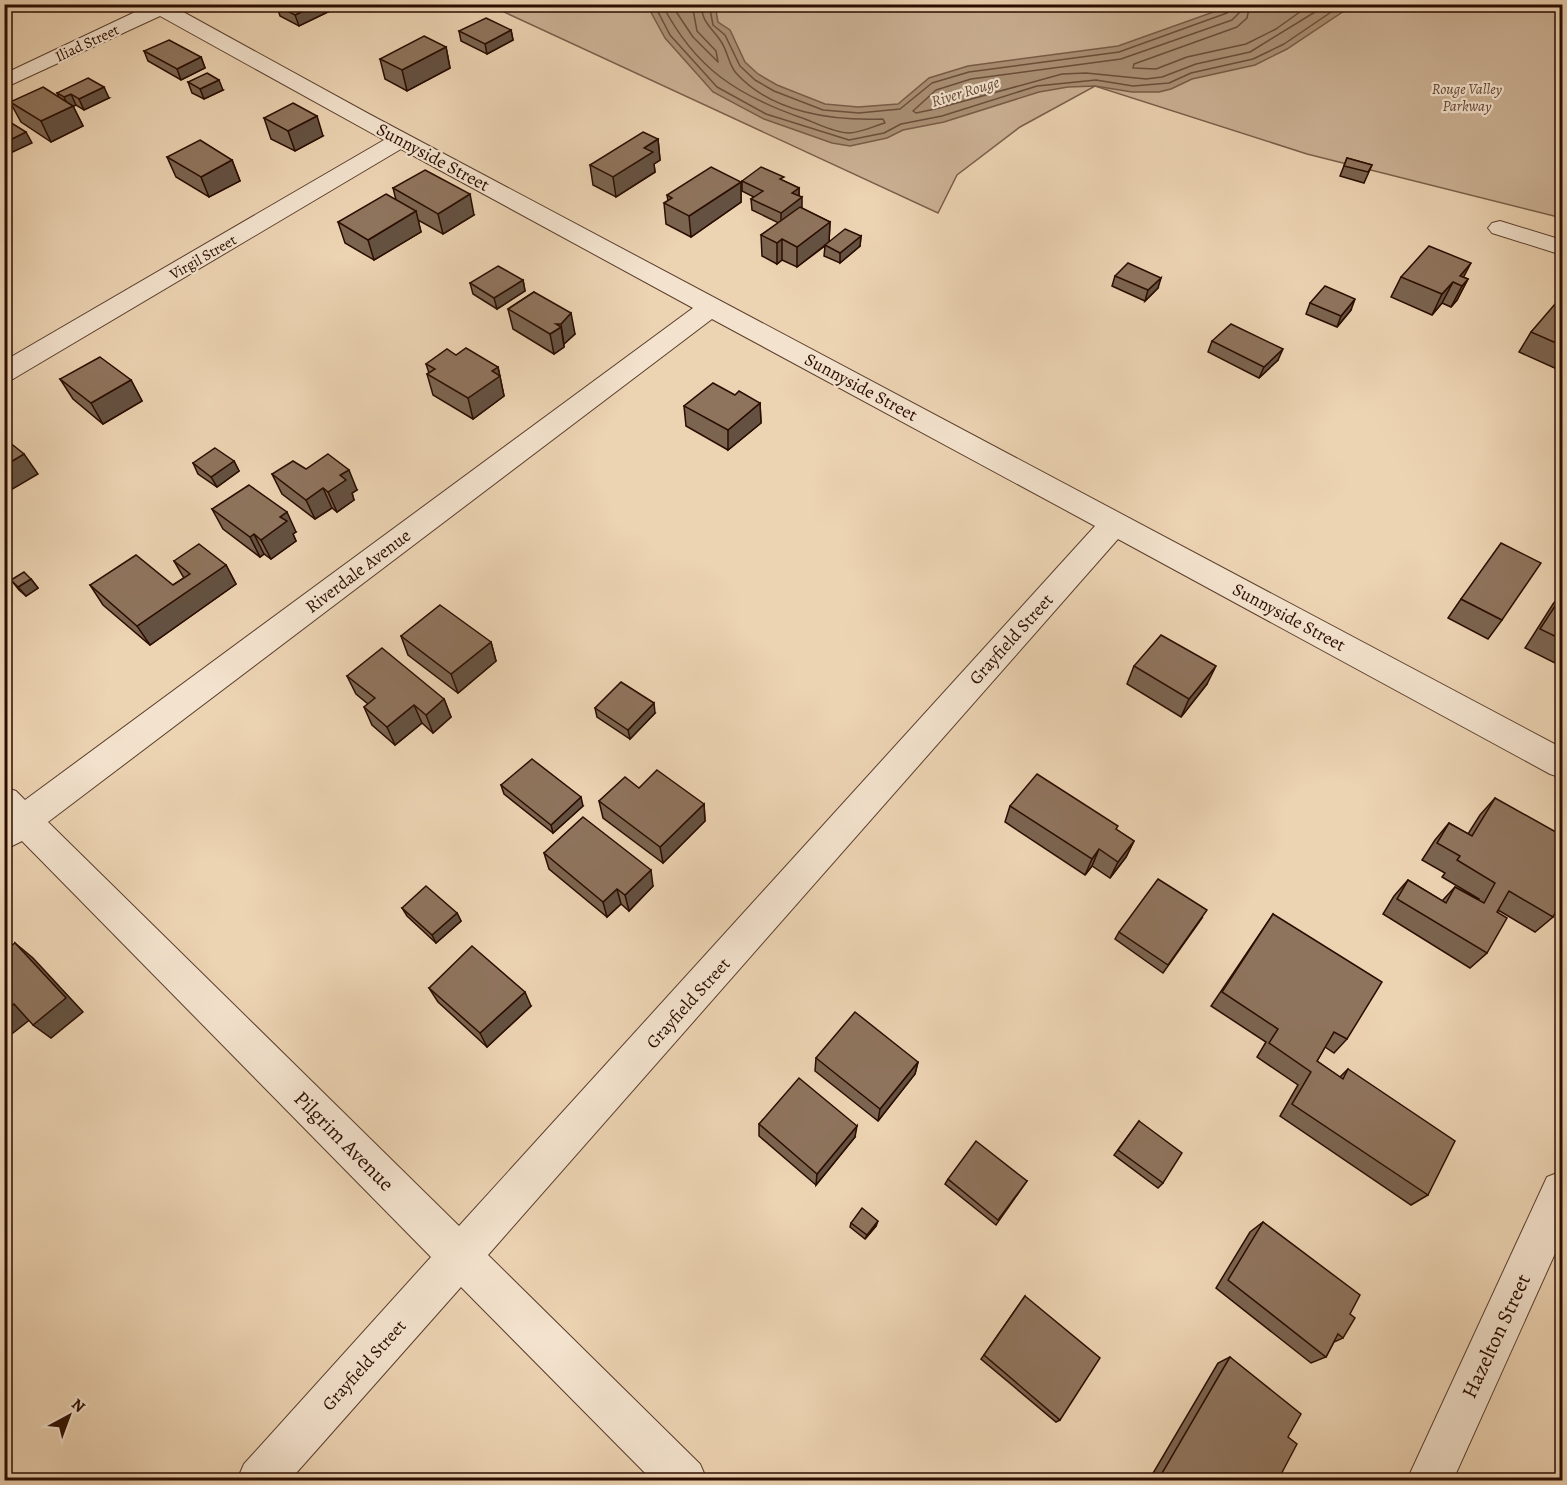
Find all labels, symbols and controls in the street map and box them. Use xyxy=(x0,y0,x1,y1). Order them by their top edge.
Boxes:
street label: Iliad Street xyxy=(52,20,122,66)
water label: River Rouge xyxy=(929,71,1002,113)
park label: Rouge Valley Parkway xyxy=(1432,79,1503,116)
street label: Sunnyside Street xyxy=(372,117,494,197)
street label: Virgil Street xyxy=(165,230,240,285)
street label: Sunnyside Street xyxy=(800,347,922,427)
street label: Riverdale Avenue xyxy=(300,523,416,619)
street label: Sunnyside Street xyxy=(1228,577,1350,657)
street label: Grayfield Street xyxy=(964,588,1058,690)
street label: Grayfield Street xyxy=(641,952,735,1054)
street label: Pilgrim Avenue xyxy=(288,1085,400,1197)
street label: Hazelton Street xyxy=(1455,1269,1537,1403)
street label: Grayfield Street xyxy=(317,1314,411,1416)
north arrow xyxy=(39,1386,99,1446)
text: N xyxy=(67,1393,90,1418)

